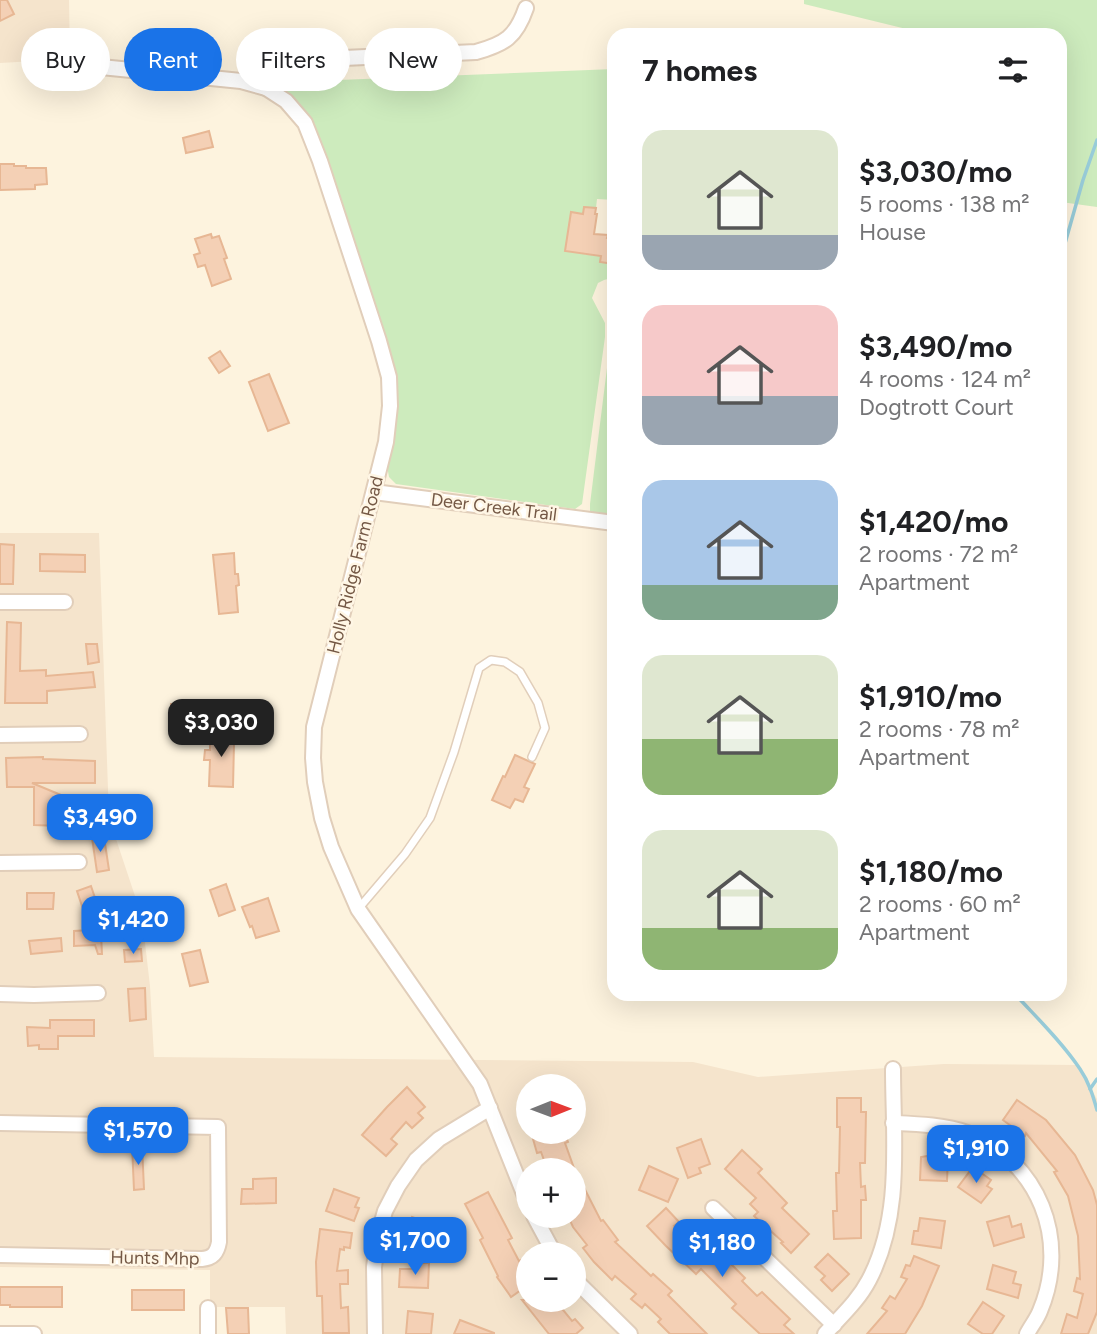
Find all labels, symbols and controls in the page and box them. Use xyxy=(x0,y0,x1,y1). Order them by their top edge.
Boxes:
chip: Buy xyxy=(21,28,110,91)
chip: Rent xyxy=(124,28,222,91)
chip: Filters xyxy=(236,28,350,91)
chip: New xyxy=(364,28,462,91)
icon: filters xyxy=(994,51,1032,89)
text: 7 homes xyxy=(642,52,757,89)
text: $3,030/mo xyxy=(859,153,1012,190)
icon: home xyxy=(698,158,782,242)
text: 5 rooms · 138 m² xyxy=(859,190,1030,218)
text: House xyxy=(859,218,926,246)
text: $3,490/mo xyxy=(859,328,1012,365)
icon: home xyxy=(698,333,782,417)
text: 4 rooms · 124 m² xyxy=(859,365,1031,393)
text: Dogtrott Court xyxy=(859,393,1014,421)
street label: Holly Ridge Farm Road xyxy=(322,474,388,656)
street label: Deer Creek Trail xyxy=(430,488,558,526)
text: $1,420/mo xyxy=(859,503,1008,540)
icon: home xyxy=(698,508,782,592)
text: 2 rooms · 72 m² xyxy=(859,540,1018,568)
text: Apartment xyxy=(859,568,970,596)
text: $1,910/mo xyxy=(859,678,1002,715)
icon: home xyxy=(698,683,782,767)
pin: $3,030 xyxy=(164,700,278,759)
text: $3,030 xyxy=(184,708,258,736)
text: 2 rooms · 78 m² xyxy=(859,715,1020,743)
text: Apartment xyxy=(859,743,970,771)
pin: $3,490 xyxy=(43,794,157,854)
text: $3,490 xyxy=(63,803,137,831)
text: $1,180/mo xyxy=(859,853,1003,890)
icon: home xyxy=(698,858,782,942)
text: 2 rooms · 60 m² xyxy=(859,890,1021,918)
pin: $1,420 xyxy=(76,897,190,956)
text: $1,420 xyxy=(97,905,169,933)
text: Apartment xyxy=(859,918,970,946)
north arrow xyxy=(516,1074,586,1144)
map controls xyxy=(516,1074,586,1312)
pin: $1,570 xyxy=(81,1108,195,1167)
text: $1,570 xyxy=(103,1116,173,1144)
pin: $1,910 xyxy=(919,1126,1033,1185)
text: $1,910 xyxy=(943,1134,1009,1162)
button: + xyxy=(516,1158,586,1228)
pin: $1,700 xyxy=(358,1218,472,1277)
pin: $1,180 xyxy=(665,1220,779,1279)
text: $1,700 xyxy=(380,1226,450,1254)
text: $1,180 xyxy=(688,1228,756,1256)
button: − xyxy=(516,1242,586,1312)
street label: Hunts Mhp xyxy=(110,1246,200,1270)

